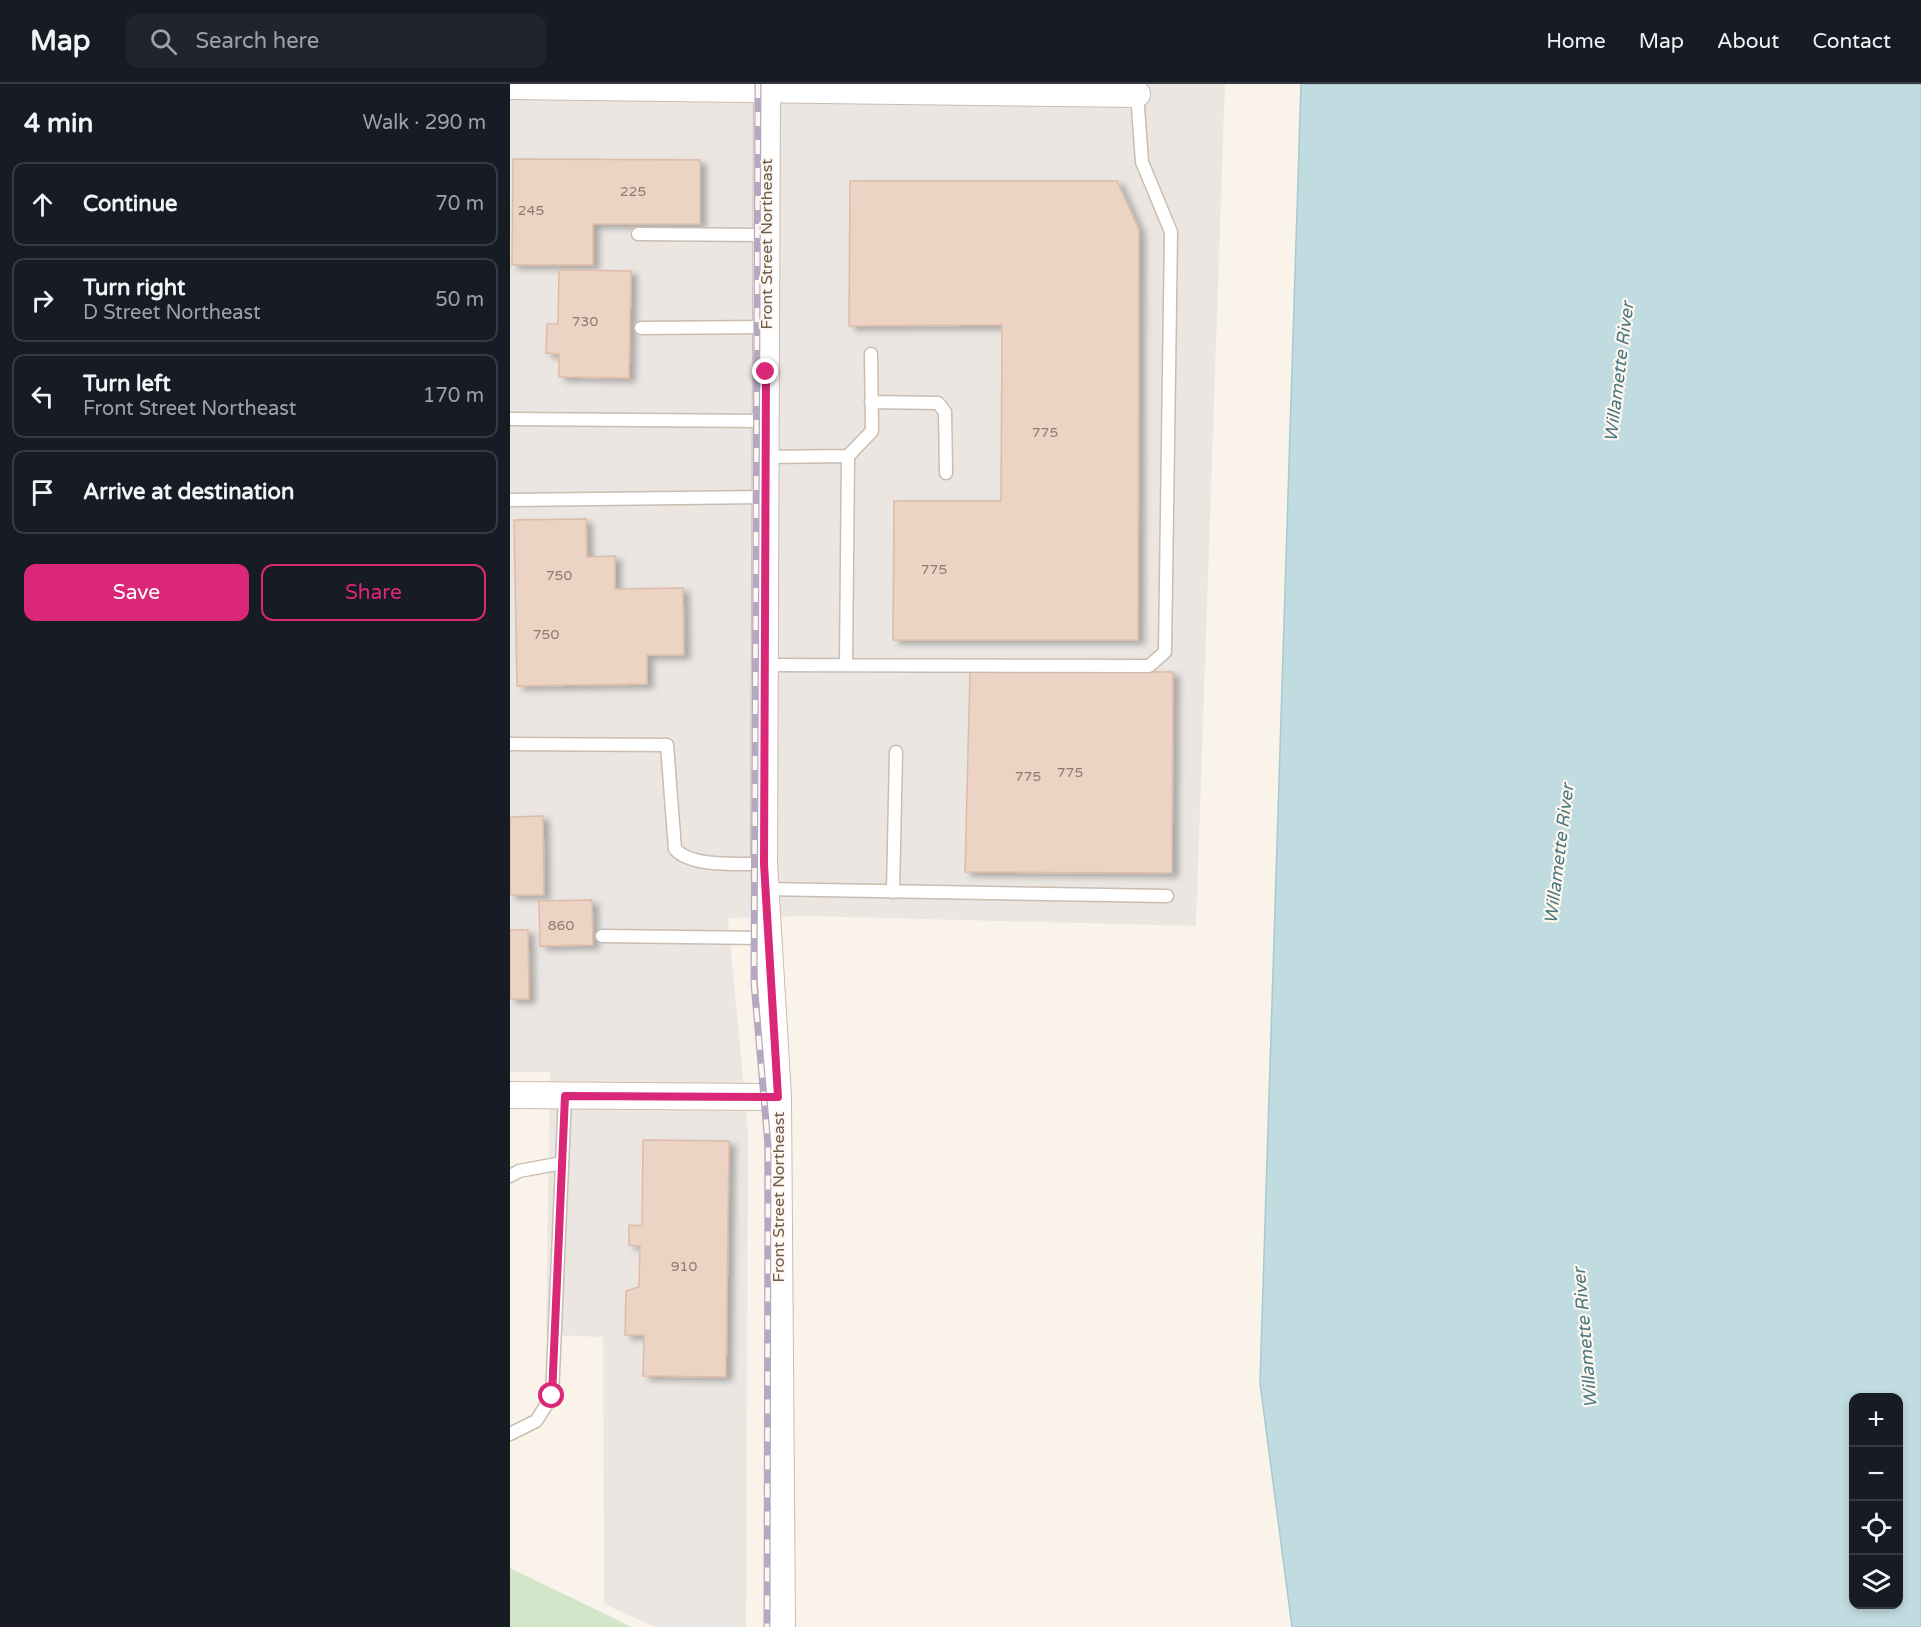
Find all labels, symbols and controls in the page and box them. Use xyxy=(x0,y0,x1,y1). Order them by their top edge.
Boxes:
search box xyxy=(126,14,546,68)
text: Map xyxy=(30,24,90,58)
icon: search xyxy=(147,25,180,58)
text: Search here xyxy=(195,28,319,54)
text: Home xyxy=(1546,29,1606,54)
text: Map xyxy=(1639,29,1684,54)
text: About xyxy=(1717,29,1779,54)
text: Contact xyxy=(1812,29,1891,54)
text: 4 min xyxy=(24,108,93,139)
text: Walk · 290 m xyxy=(363,111,486,135)
street label: Front Street Northeast xyxy=(757,159,777,329)
house number: 225 xyxy=(620,183,646,200)
icon: ahead xyxy=(26,188,59,221)
text: Continue xyxy=(83,191,178,217)
text: 70 m xyxy=(435,192,484,216)
house number: 245 xyxy=(518,202,544,219)
text: Turn right xyxy=(83,275,185,301)
icon: right xyxy=(26,284,59,317)
text: 50 m xyxy=(435,288,484,312)
water label: Willamette River xyxy=(1600,299,1639,443)
text: D Street Northeast xyxy=(83,301,261,325)
house number: 730 xyxy=(572,313,598,330)
route end xyxy=(752,358,778,384)
text: Turn left xyxy=(83,371,171,397)
icon: left xyxy=(26,380,59,413)
text: 170 m xyxy=(423,384,484,408)
text: Front Street Northeast xyxy=(83,397,296,421)
house number: 775 xyxy=(1032,424,1058,441)
icon: arrive xyxy=(26,476,59,509)
text: Arrive at destination xyxy=(83,479,294,505)
house number: 775 xyxy=(921,561,947,578)
button: Save xyxy=(24,564,249,621)
button: Share xyxy=(261,564,486,621)
house number: 750 xyxy=(546,567,572,584)
house number: 750 xyxy=(533,626,559,643)
house number: 775 xyxy=(1057,764,1083,781)
house number: 775 xyxy=(1015,768,1041,785)
water label: Willamette River xyxy=(1540,781,1579,925)
house number: 860 xyxy=(548,917,574,934)
street label: Front Street Northeast xyxy=(769,1112,789,1282)
house number: 910 xyxy=(671,1258,697,1275)
water label: Willamette River xyxy=(1568,1265,1602,1409)
route start xyxy=(538,1382,564,1408)
map controls xyxy=(1849,1393,1903,1609)
button: + xyxy=(1849,1393,1903,1447)
button: − xyxy=(1849,1447,1903,1501)
button: locate xyxy=(1849,1501,1903,1555)
button: layers xyxy=(1849,1555,1903,1609)

